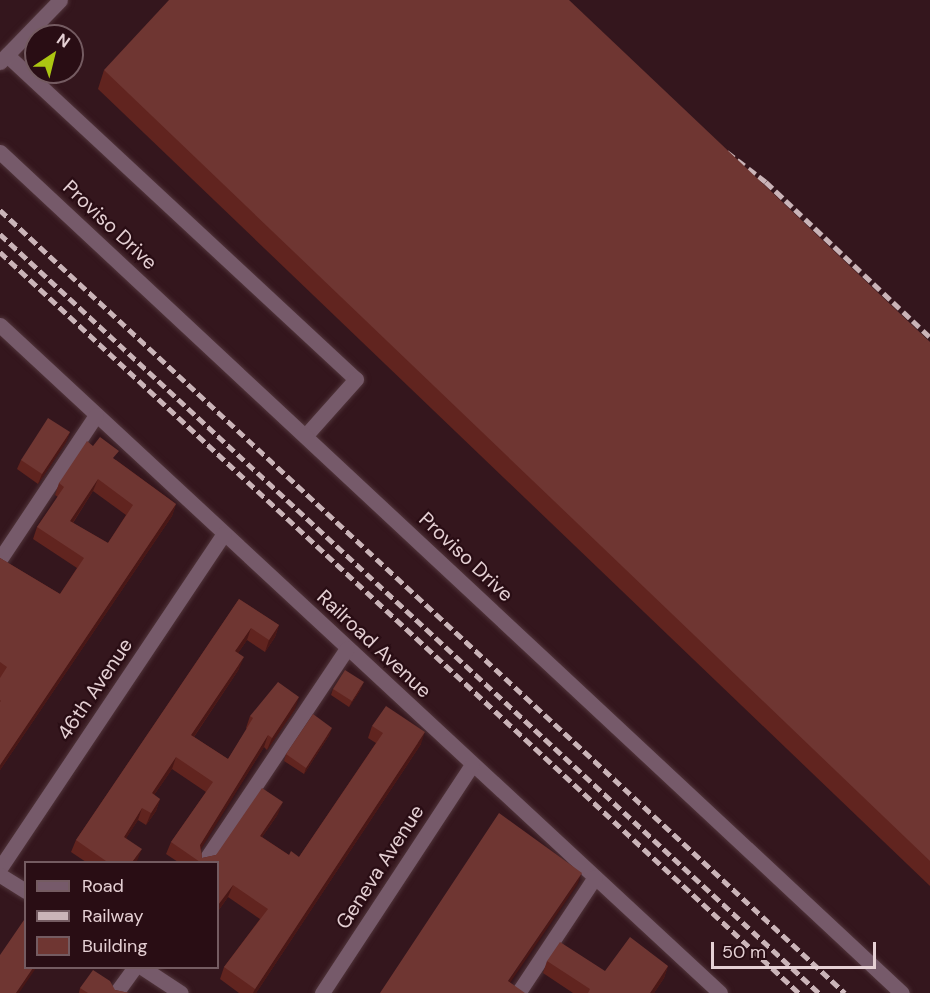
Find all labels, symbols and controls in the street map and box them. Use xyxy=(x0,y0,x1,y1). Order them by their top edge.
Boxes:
north arrow xyxy=(24,24,84,84)
text: N xyxy=(53,29,74,52)
street label: Proviso Drive xyxy=(58,175,162,275)
street label: Proviso Drive xyxy=(414,507,518,607)
street label: Railroad Avenue xyxy=(312,585,436,703)
street label: 46th Avenue xyxy=(52,634,138,744)
street label: Geneva Avenue xyxy=(331,800,429,934)
legend xyxy=(24,861,219,969)
text: Road xyxy=(82,874,124,898)
text: Railway xyxy=(82,904,144,928)
scale bar xyxy=(714,930,879,968)
text: Building xyxy=(82,934,147,958)
text: 50 m xyxy=(722,940,766,964)

